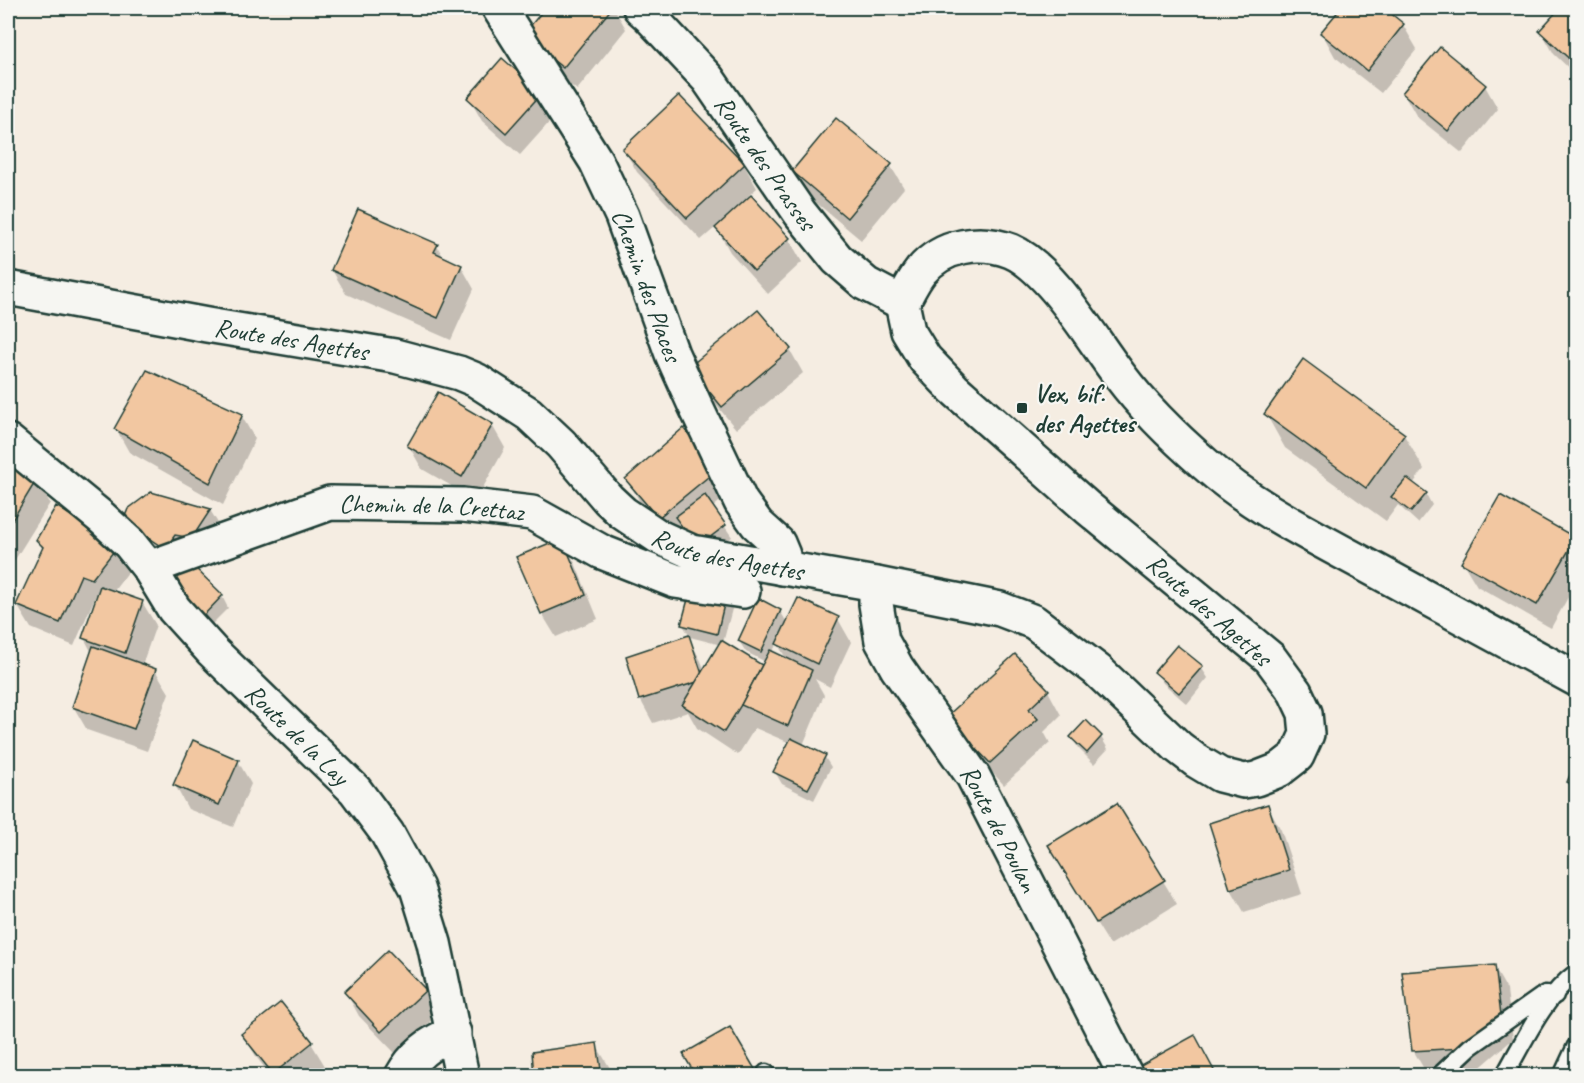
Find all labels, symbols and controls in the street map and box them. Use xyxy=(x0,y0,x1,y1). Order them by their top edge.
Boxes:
street label: Route des Prasses xyxy=(708,89,825,239)
street label: Chemin des Places xyxy=(604,205,691,369)
street label: Route des Agettes xyxy=(212,310,373,368)
place label: Vex, bif. des Agettes xyxy=(1034,377,1138,440)
marker: Vex, bif. des Agettes xyxy=(1015,401,1029,415)
street label: Chemin de la Crettaz xyxy=(339,487,527,529)
street label: Route des Agettes xyxy=(647,519,808,588)
street label: Route des Agettes xyxy=(1140,547,1280,675)
street label: Route de la Lay xyxy=(238,676,358,793)
street label: Route de Poulan xyxy=(953,758,1046,898)

